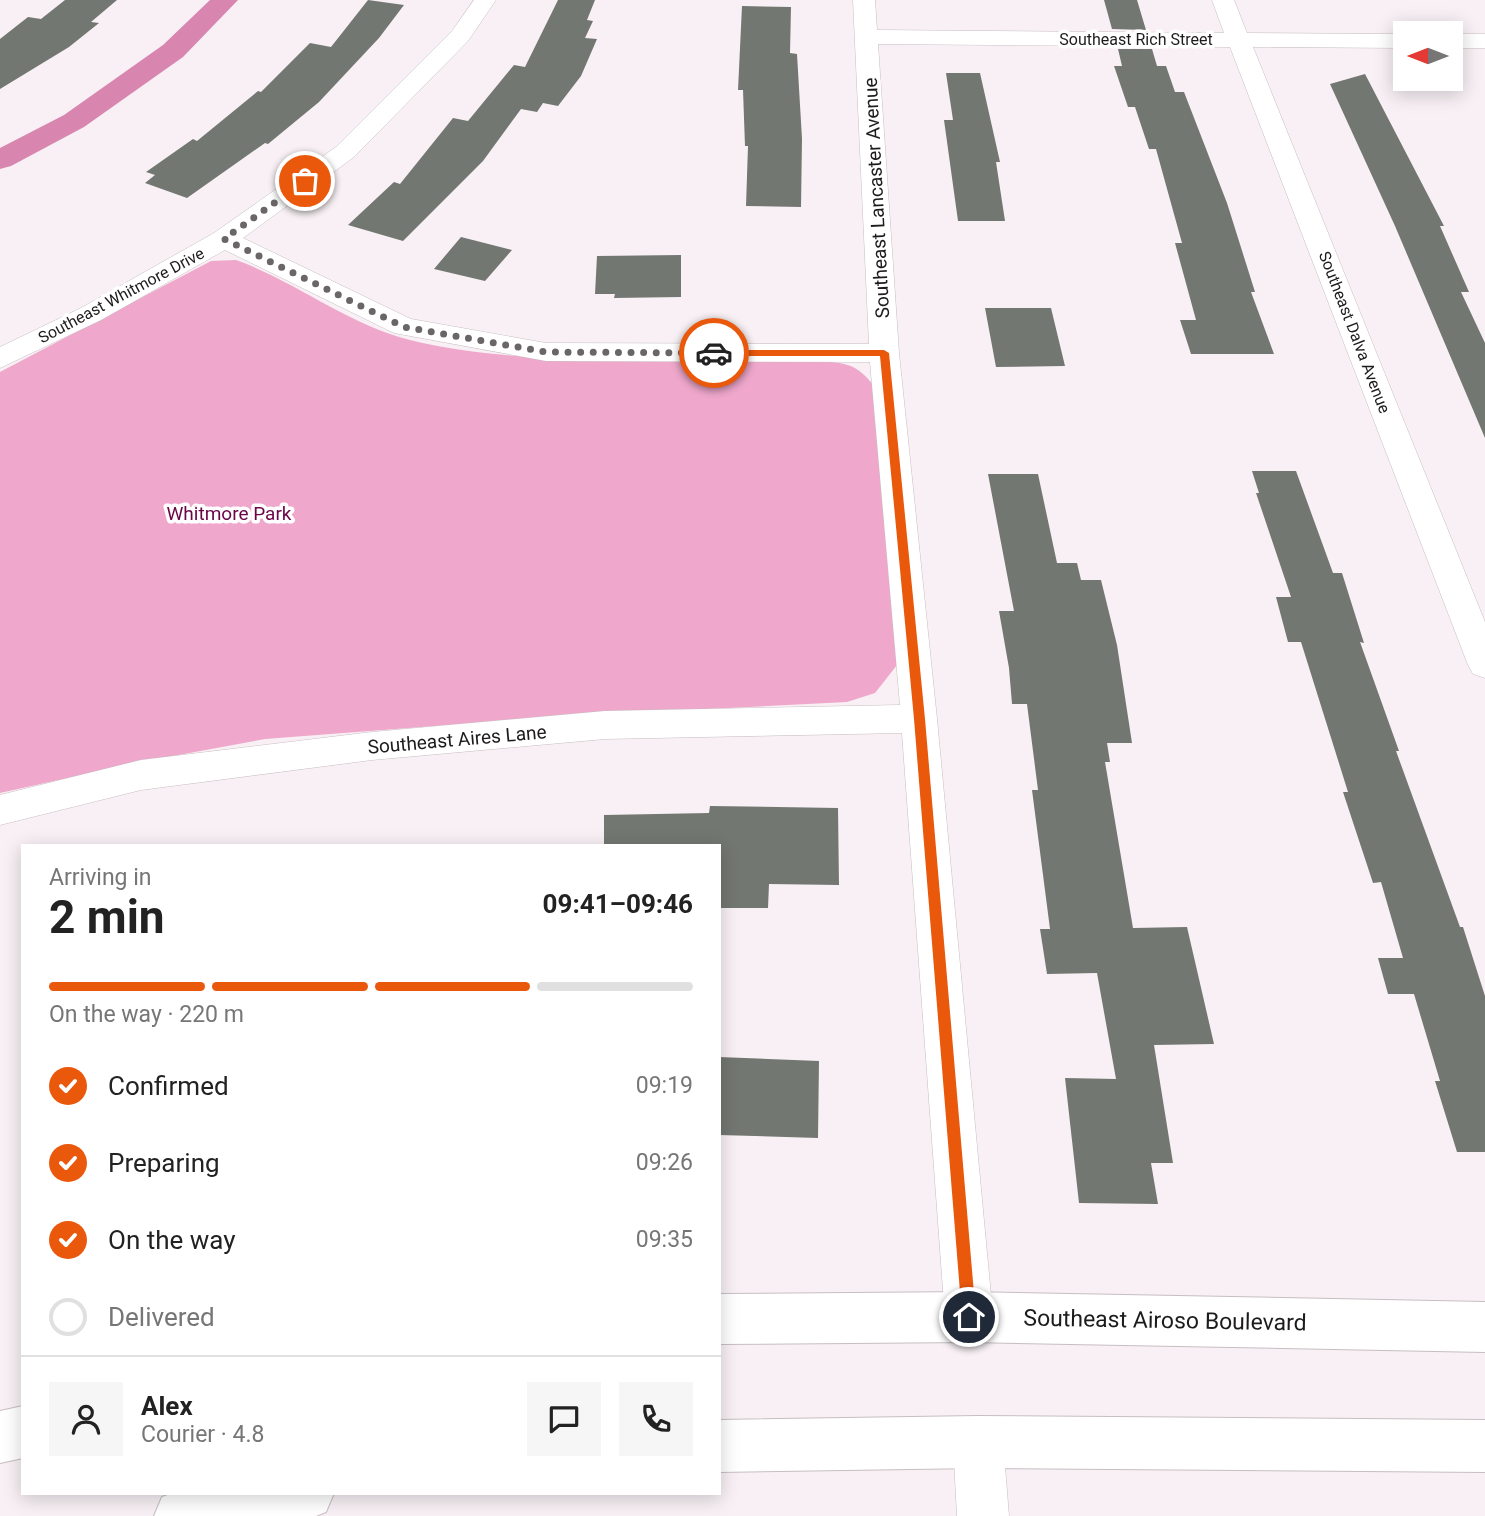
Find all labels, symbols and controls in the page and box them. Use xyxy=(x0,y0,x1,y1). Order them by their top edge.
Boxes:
north arrow xyxy=(1393,21,1463,91)
map controls xyxy=(1393,21,1463,91)
street label: Southeast Rich Street xyxy=(1059,30,1213,49)
street label: Southeast Lancaster Avenue xyxy=(859,77,894,319)
pin xyxy=(275,151,335,211)
icon: bag xyxy=(286,162,324,200)
street label: Southeast Whitmore Drive xyxy=(35,244,207,347)
street label: Southeast Dalva Avenue xyxy=(1315,249,1394,416)
courier xyxy=(679,318,749,388)
icon: car xyxy=(695,334,733,372)
park label: Whitmore Park xyxy=(167,502,292,525)
street label: Southeast Aires Lane xyxy=(367,720,547,759)
text: Arriving in xyxy=(49,864,152,891)
text: 09:41–09:46 xyxy=(543,889,693,919)
text: 2 min xyxy=(49,890,165,944)
text: On the way · 220 m xyxy=(49,1001,244,1028)
icon: check xyxy=(49,1067,87,1105)
text: Confirmed xyxy=(108,1071,229,1101)
text: 09:19 xyxy=(636,1072,693,1099)
icon: check xyxy=(49,1144,87,1182)
text: Preparing xyxy=(108,1148,220,1178)
text: 09:26 xyxy=(636,1149,693,1176)
icon: check xyxy=(49,1221,87,1259)
text: On the way xyxy=(108,1225,236,1255)
text: 09:35 xyxy=(636,1226,693,1253)
pin xyxy=(939,1287,999,1347)
icon: home xyxy=(950,1298,988,1336)
text: Delivered xyxy=(108,1302,215,1332)
street label: Southeast Airoso Boulevard xyxy=(1023,1305,1307,1336)
button: person xyxy=(49,1382,123,1456)
button: chat xyxy=(527,1382,601,1456)
button: phone xyxy=(619,1382,693,1456)
text: Alex xyxy=(141,1391,193,1421)
text: Courier · 4.8 xyxy=(141,1421,264,1448)

